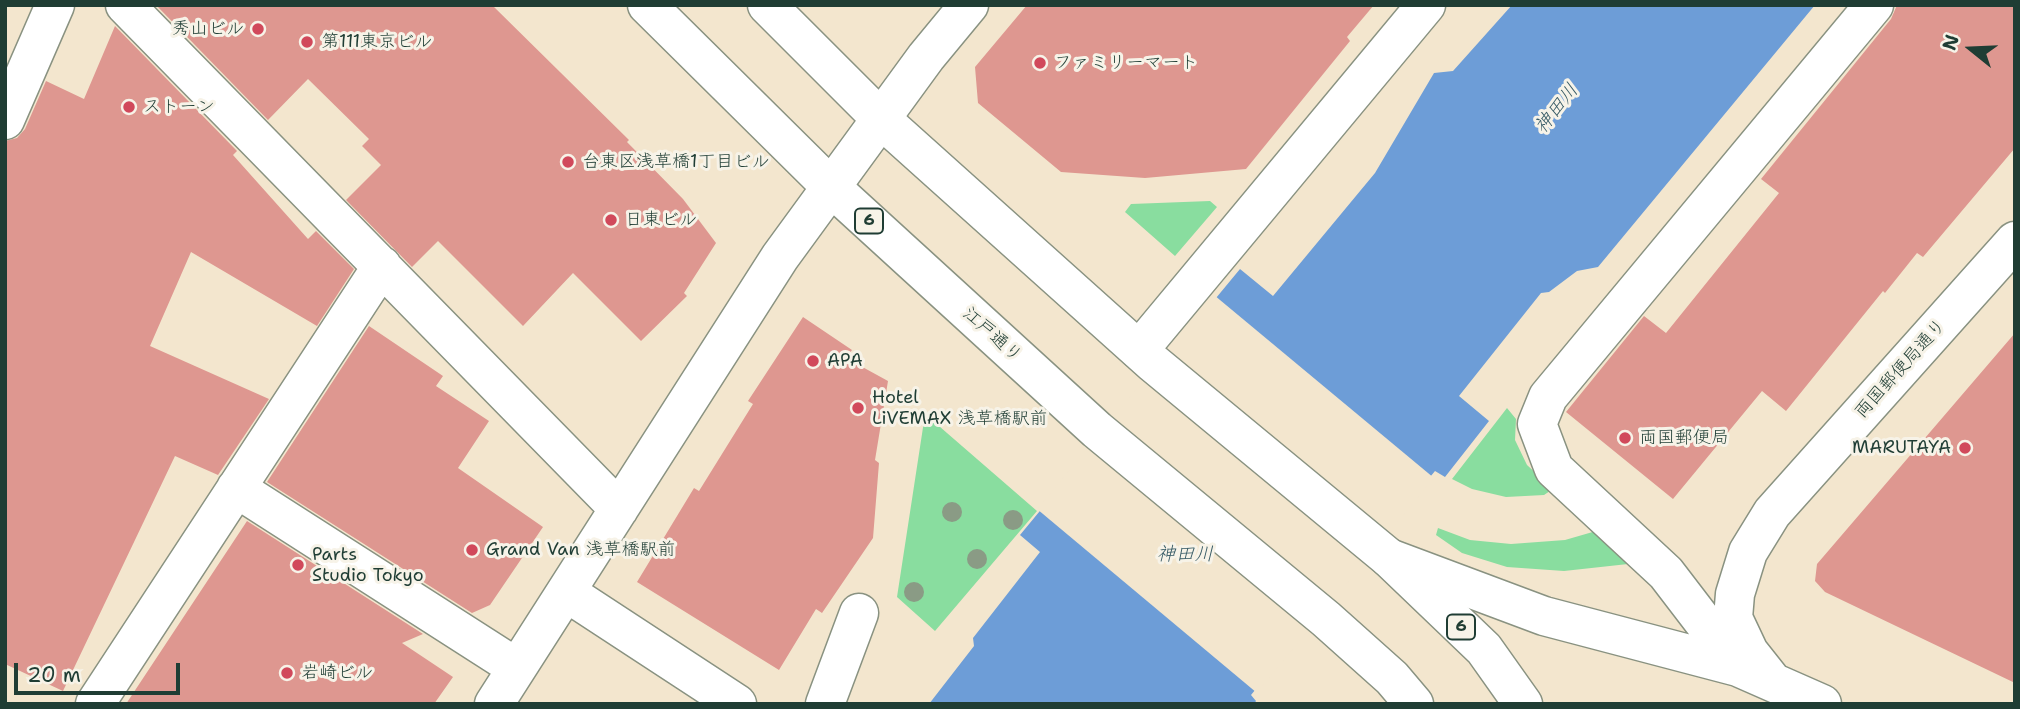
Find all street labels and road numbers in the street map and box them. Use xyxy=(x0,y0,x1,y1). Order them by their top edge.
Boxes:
road number: 6 xyxy=(855,209,883,234)
street label: 江戸通り xyxy=(958,303,1026,367)
street label: 両国郵便局通り xyxy=(1851,315,1951,423)
road number: 6 xyxy=(1447,614,1475,640)

